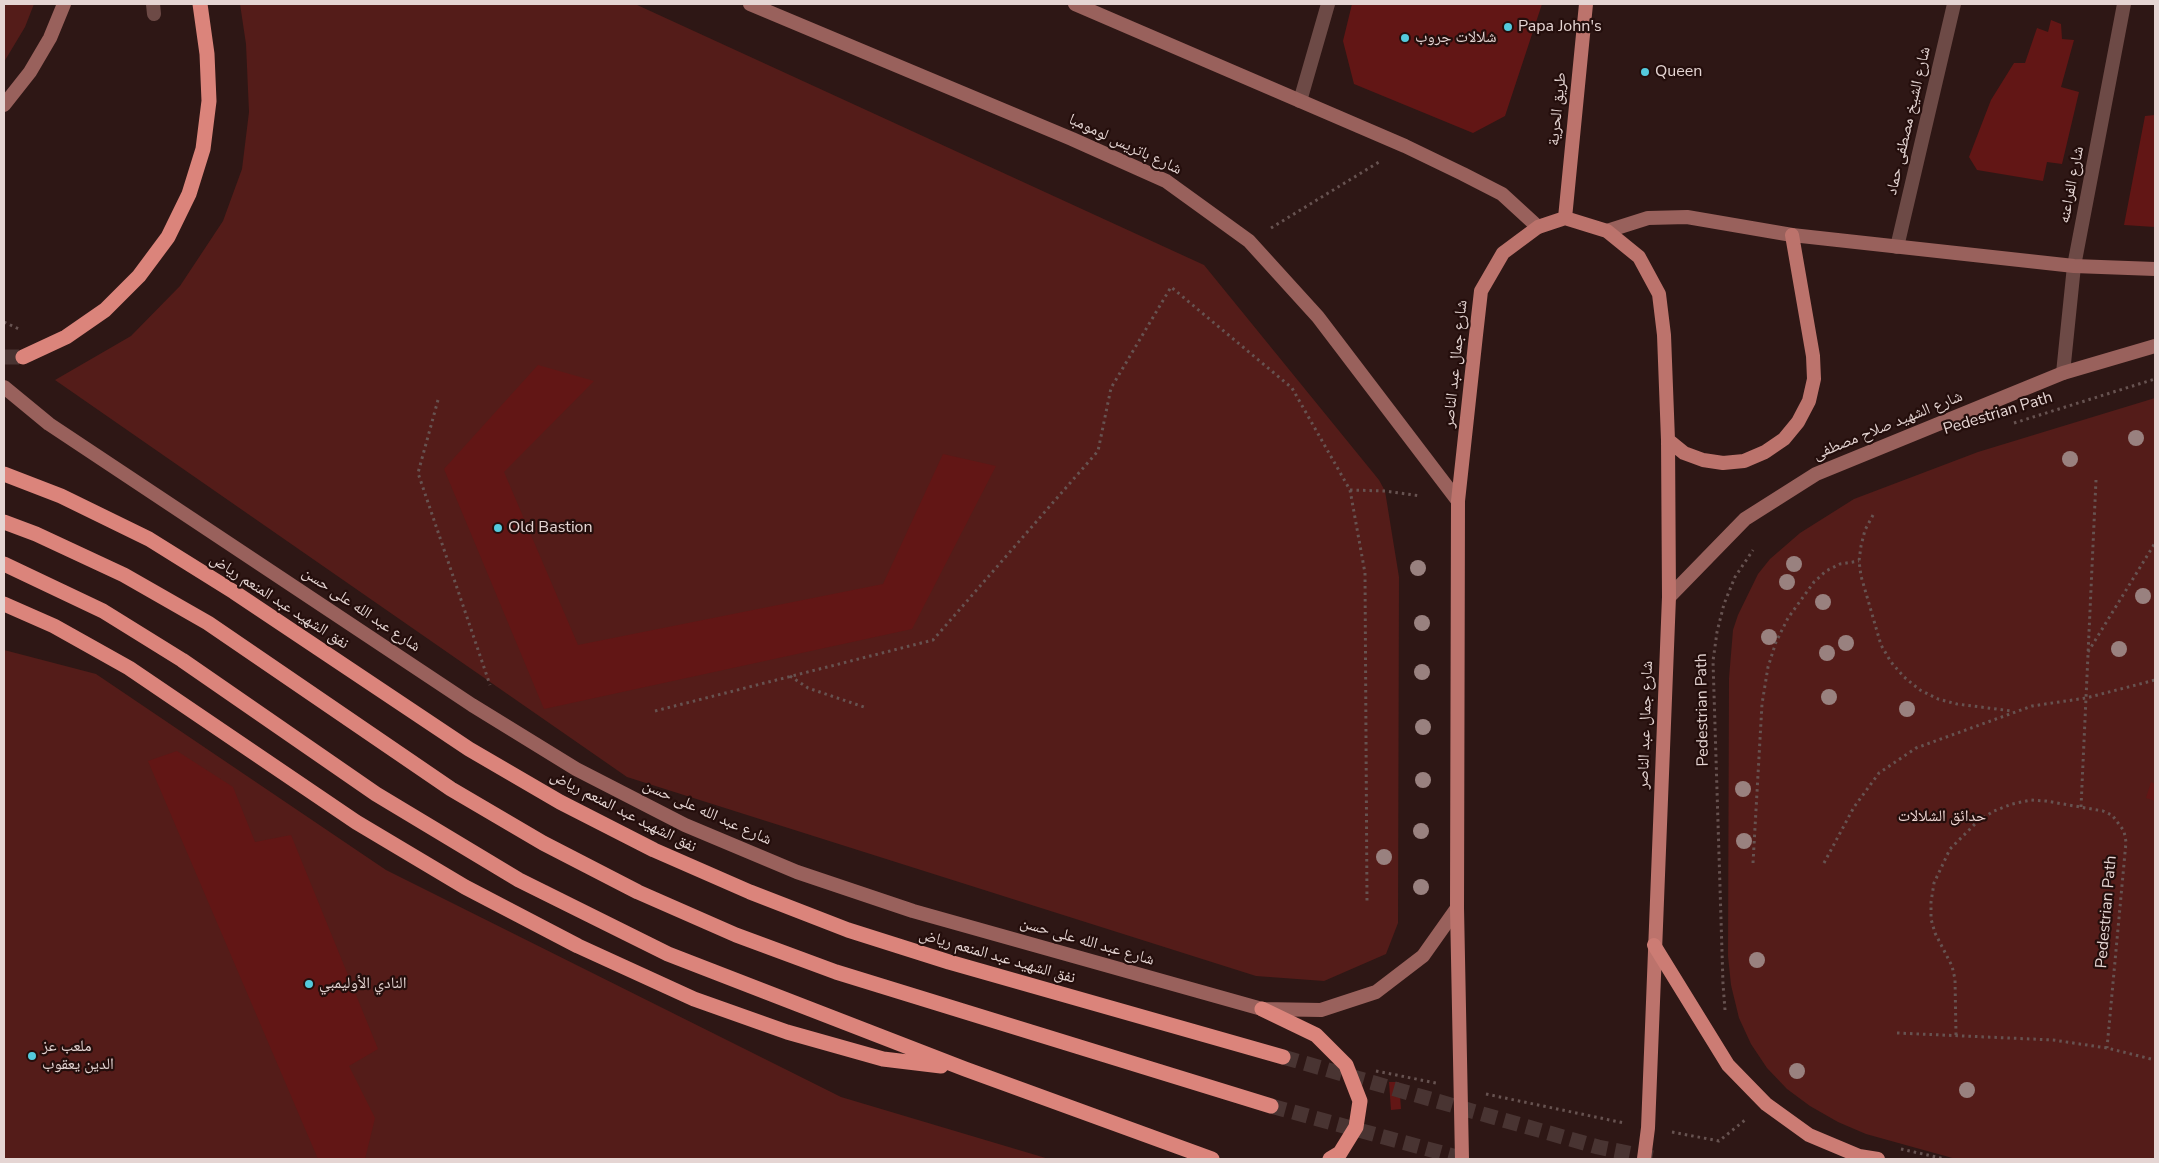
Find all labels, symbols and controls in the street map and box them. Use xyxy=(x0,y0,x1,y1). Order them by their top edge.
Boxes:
place label: Papa John's xyxy=(1518,17,1602,37)
marker: Papa John's xyxy=(1502,21,1514,33)
place label: شلالات جروب xyxy=(1415,28,1497,48)
marker: شلالات جروب xyxy=(1399,32,1411,44)
street label: شارع الشيخ مصطفى حماد xyxy=(1883,45,1935,197)
place label: Queen xyxy=(1655,62,1702,82)
marker: Queen xyxy=(1639,66,1651,78)
street label: طريق الحرية xyxy=(1545,71,1571,147)
street label: شارع باتريس لومومبا xyxy=(1065,110,1185,180)
street label: شارع الفراعنه xyxy=(2055,145,2089,225)
street label: شارع جمال عبد الناصر xyxy=(1440,299,1472,429)
street label: شارع الشهيد صلاح مصطفى xyxy=(1810,387,1966,465)
street label: Pedestrian Path xyxy=(1941,388,2055,440)
place label: Old Bastion xyxy=(508,518,593,538)
marker: Old Bastion xyxy=(492,522,504,534)
street label: نفق الشهيد عبد المنعم رياض xyxy=(206,550,352,654)
street label: شارع عبد الله على حسن xyxy=(298,563,424,657)
street label: Pedestrian Path xyxy=(1692,653,1714,767)
street label: شارع جمال عبد الناصر xyxy=(1634,661,1658,789)
street label: نفق الشهيد عبد المنعم رياض xyxy=(547,767,699,857)
street label: شارع عبد الله على حسن xyxy=(640,776,774,850)
park label: حدائق الشلالات xyxy=(1898,807,1986,827)
street label: Pedestrian Path xyxy=(2092,855,2122,969)
street label: شارع عبد الله على حسن xyxy=(1018,914,1156,970)
street label: نفق الشهيد عبد المنعم رياض xyxy=(917,925,1077,989)
place label: النادي الأوليمبي xyxy=(319,974,407,994)
marker: النادي الأوليمبي xyxy=(303,978,315,990)
place label: ملعب عز الدين يعقوب xyxy=(42,1037,114,1075)
marker: ملعب عز الدين يعقوب xyxy=(26,1050,38,1062)

